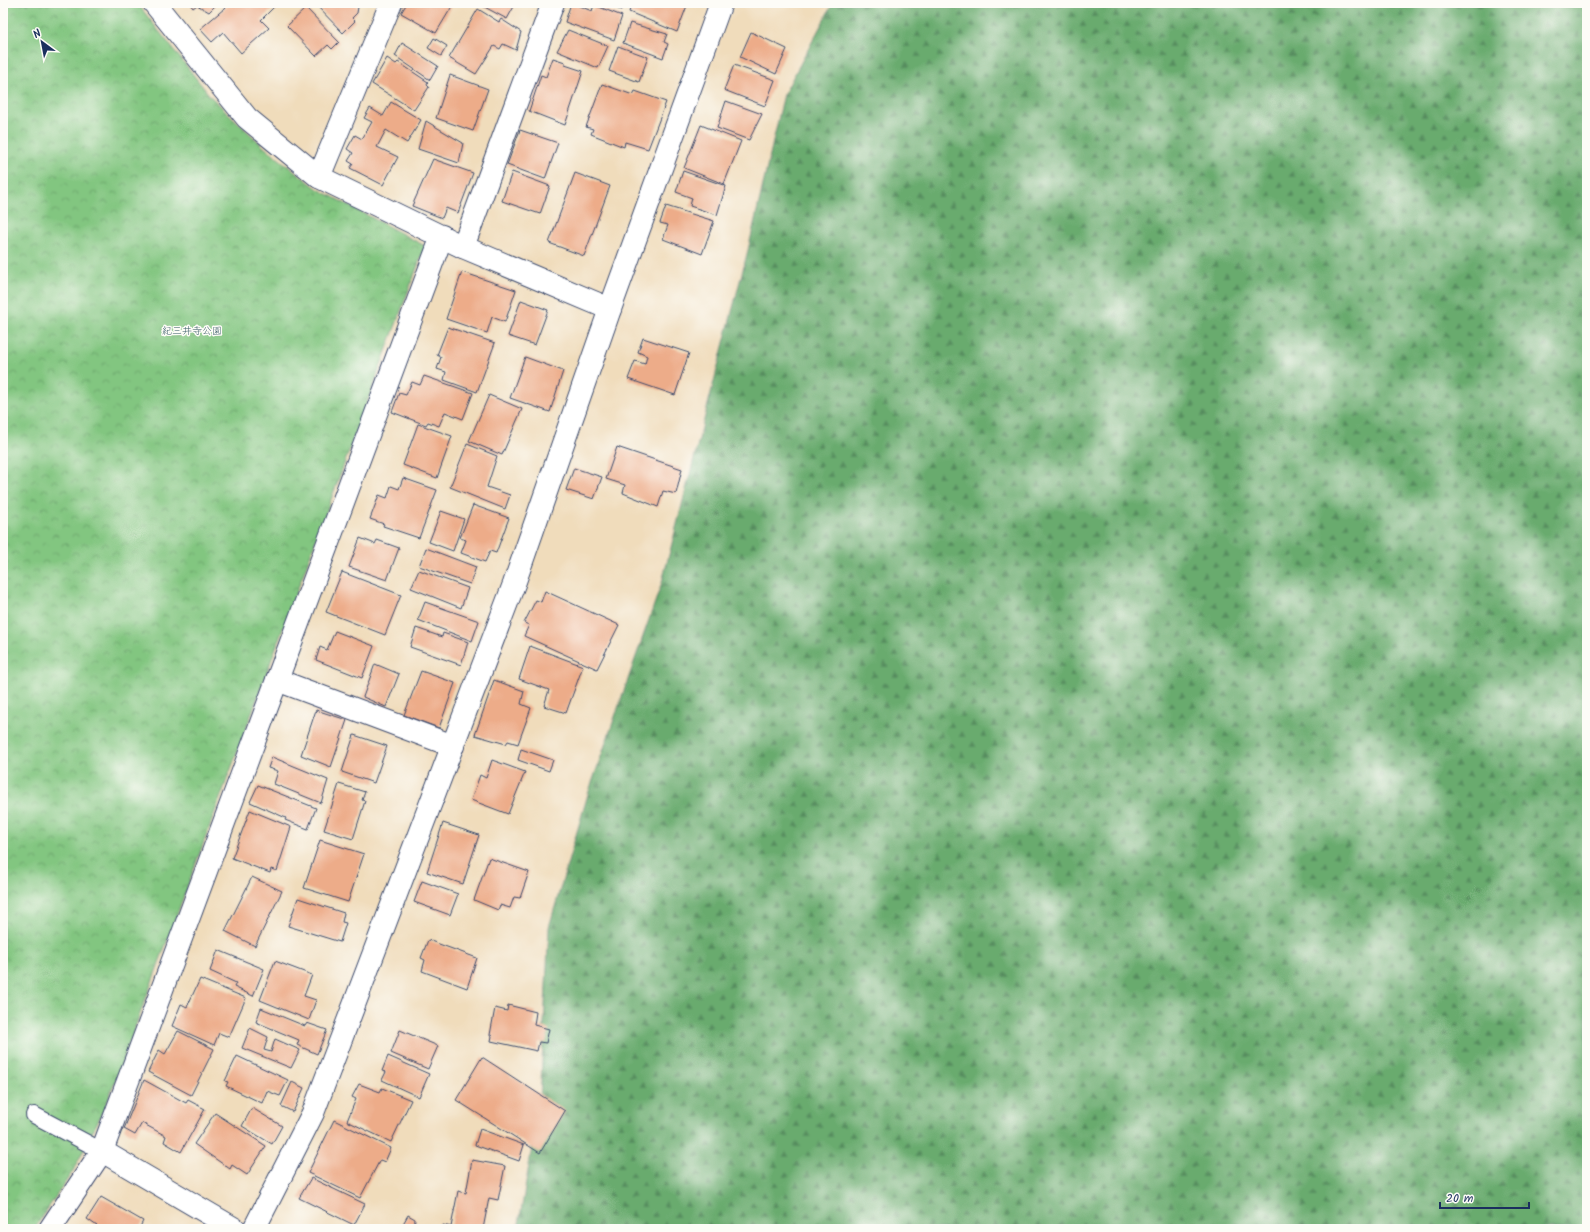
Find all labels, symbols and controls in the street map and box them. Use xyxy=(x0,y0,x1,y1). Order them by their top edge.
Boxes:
north arrow xyxy=(22,22,62,62)
text: N xyxy=(30,25,45,44)
park label: 紀三井寺公園 xyxy=(162,323,222,339)
scale bar xyxy=(1440,1184,1529,1210)
text: 20 m xyxy=(1446,1189,1474,1208)

